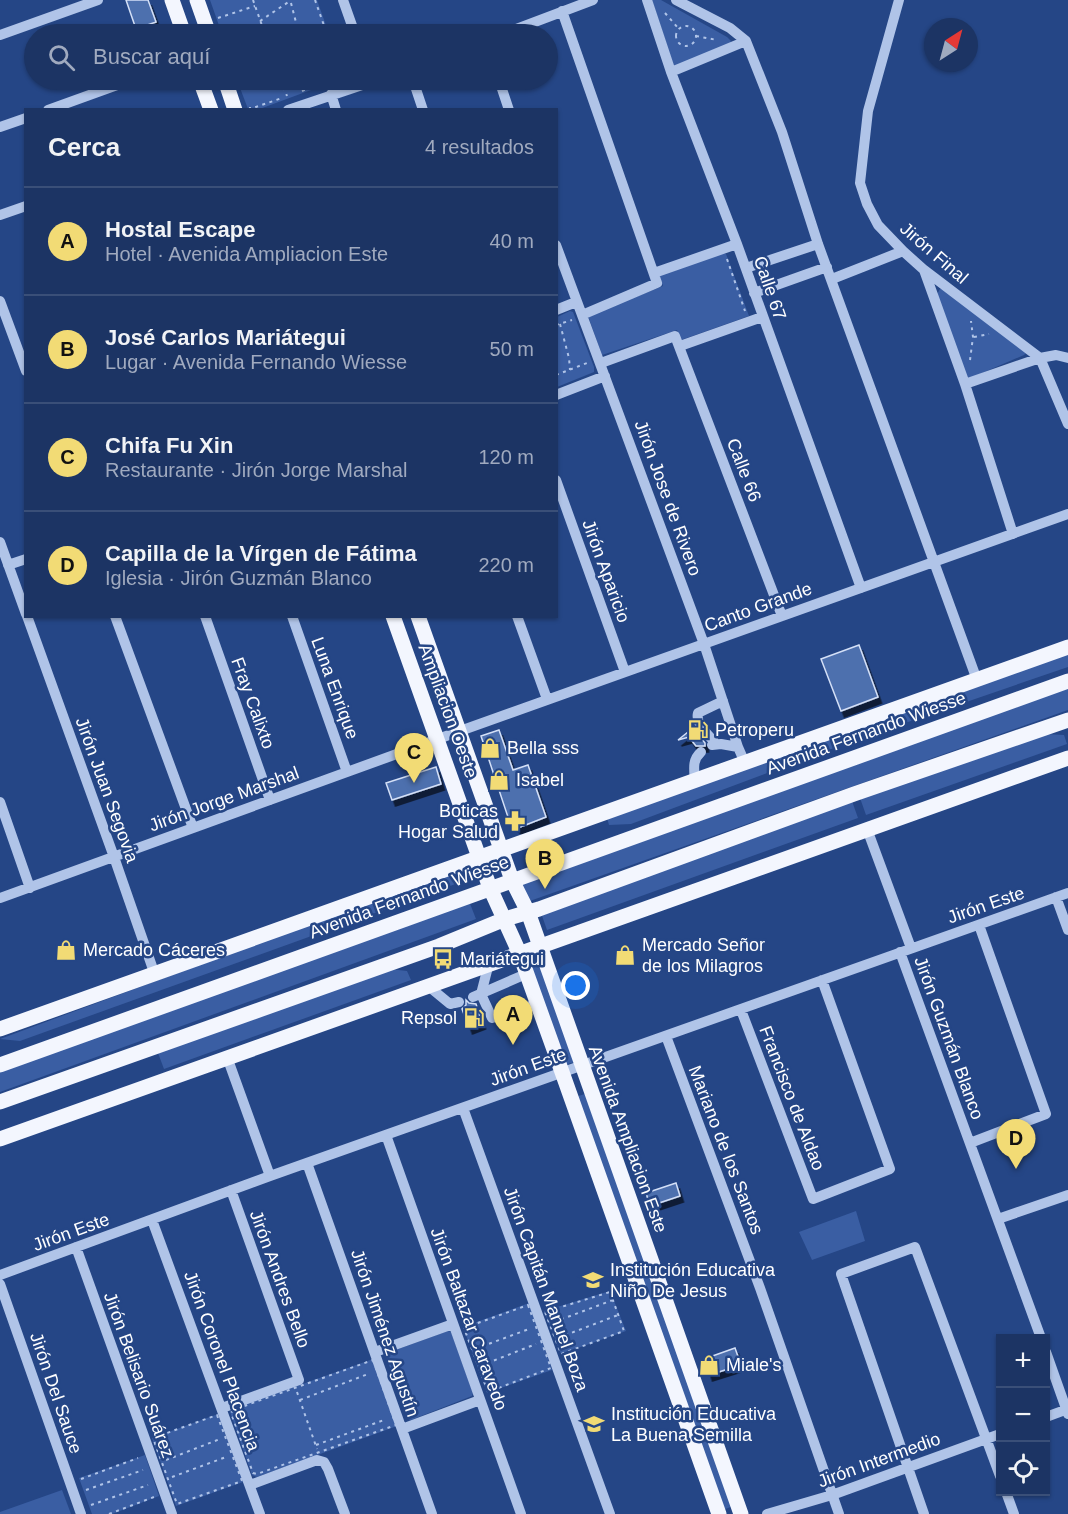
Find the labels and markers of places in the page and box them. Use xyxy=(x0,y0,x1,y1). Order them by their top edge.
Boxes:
fuel station icon: Petroperu xyxy=(686,718,710,742)
place label: Petroperu xyxy=(715,720,794,740)
pin: C xyxy=(394,734,434,783)
shop icon: Bella sss xyxy=(478,736,502,760)
place label: Bella sss xyxy=(507,738,579,758)
shop icon: Isabel xyxy=(487,768,511,792)
place label: Isabel xyxy=(516,770,564,790)
place label: Boticas Hogar Salud xyxy=(398,801,498,842)
pharmacy icon: Boticas Hogar Salud xyxy=(503,809,527,833)
pin: B xyxy=(526,840,564,889)
place label: Mercado Señor de los Milagros xyxy=(642,935,765,976)
shop icon: Mercado Cáceres xyxy=(54,938,78,962)
place label: Mercado Cáceres xyxy=(83,940,225,960)
shop icon: Mercado Señor de los Milagros xyxy=(613,943,637,967)
bus stop icon: Mariátegui xyxy=(431,947,455,971)
place label: Mariátegui xyxy=(460,949,544,969)
pin: A xyxy=(494,996,532,1045)
fuel station icon: Repsol xyxy=(462,1006,486,1030)
place label: Repsol xyxy=(401,1008,457,1028)
pin: D xyxy=(996,1120,1036,1169)
place label: Institución Educativa Niño De Jesus xyxy=(610,1260,776,1301)
school or university icon: Institución Educativa Niño De Jesus xyxy=(581,1268,605,1292)
shop icon: Miale's xyxy=(697,1353,721,1377)
place label: Miale's xyxy=(726,1355,781,1375)
place label: Institución Educativa La Buena Semilla xyxy=(611,1404,777,1445)
school or university icon: Institución Educativa La Buena Semilla xyxy=(582,1412,606,1436)

